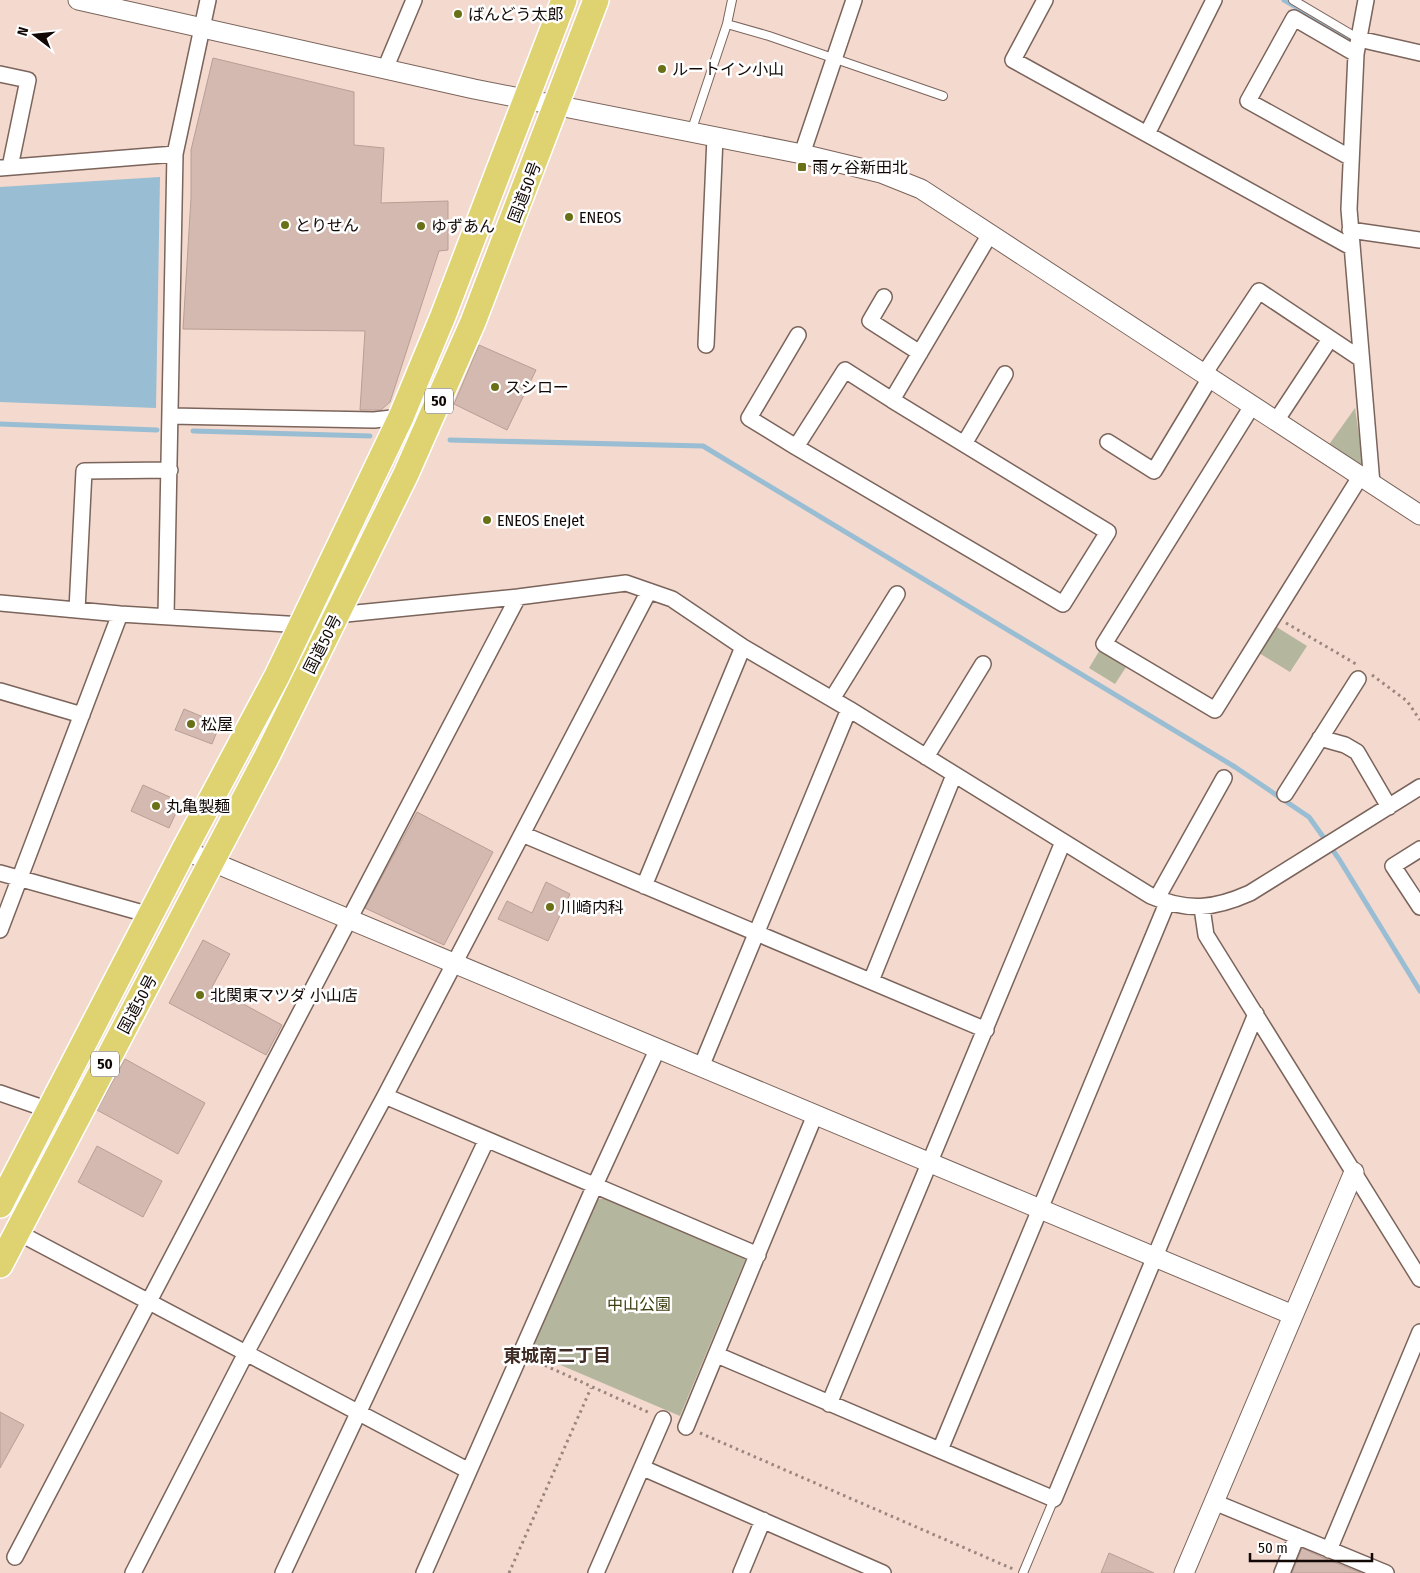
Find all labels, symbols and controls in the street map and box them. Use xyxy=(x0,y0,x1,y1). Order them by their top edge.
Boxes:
place label: ばんどう太郎 xyxy=(468,5,564,24)
marker: ばんどう太郎 xyxy=(452,8,464,20)
north arrow xyxy=(10,10,60,60)
text: N xyxy=(14,25,32,38)
place label: ルートイン小山 xyxy=(672,60,784,79)
marker: ルートイン小山 xyxy=(656,63,668,75)
place label: 雨ヶ谷新田北 xyxy=(812,158,908,177)
street label: 国道50号 xyxy=(504,159,545,225)
marker: 雨ヶ谷新田北 xyxy=(796,161,808,173)
place label: ENEOS xyxy=(579,208,622,227)
marker: ENEOS xyxy=(563,211,575,223)
place label: とりせん xyxy=(295,216,359,235)
place label: ゆずあん xyxy=(431,217,495,236)
marker: とりせん xyxy=(279,219,291,231)
marker: ゆずあん xyxy=(415,220,427,232)
place label: スシロー xyxy=(505,378,569,397)
marker: スシロー xyxy=(489,381,501,393)
road number: 50 xyxy=(425,388,453,414)
place label: ENEOS EneJet xyxy=(497,511,585,530)
marker: ENEOS EneJet xyxy=(481,514,493,526)
street label: 国道50号 xyxy=(300,612,345,677)
place label: 松屋 xyxy=(201,715,233,734)
marker: 松屋 xyxy=(185,718,197,730)
place label: 丸亀製麺 xyxy=(166,797,230,816)
marker: 丸亀製麺 xyxy=(150,800,162,812)
place label: 川崎内科 xyxy=(560,898,624,917)
marker: 川崎内科 xyxy=(544,901,556,913)
street label: 国道50号 xyxy=(114,972,161,1037)
place label: 北関東マツダ 小山店 xyxy=(210,986,358,1005)
marker: 北関東マツダ 小山店 xyxy=(194,989,206,1001)
road number: 50 xyxy=(91,1052,119,1076)
park label: 中山公園 xyxy=(607,1295,671,1314)
district label: 東城南二丁目 xyxy=(503,1345,611,1367)
scale bar xyxy=(1250,1530,1372,1562)
text: 50 m xyxy=(1258,1539,1288,1557)

